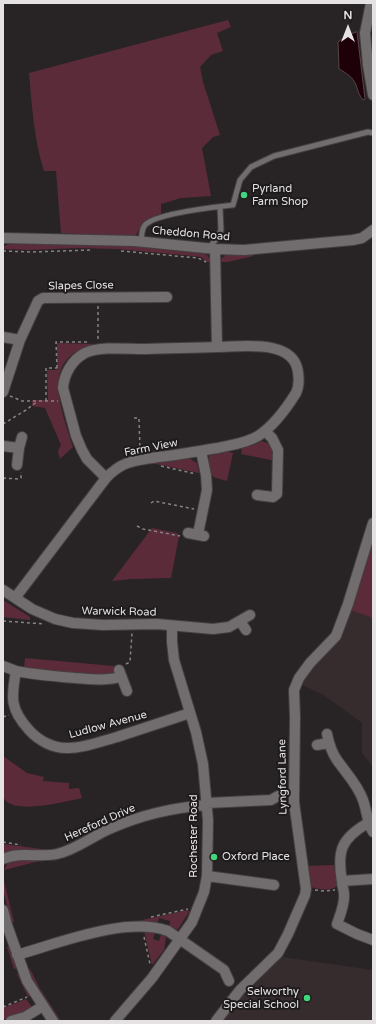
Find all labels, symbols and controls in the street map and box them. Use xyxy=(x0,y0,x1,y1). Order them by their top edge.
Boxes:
north arrow xyxy=(328,8,368,48)
text: N xyxy=(344,9,352,22)
place label: Pyrland Farm Shop xyxy=(252,182,308,208)
marker: Pyrland Farm Shop xyxy=(239,190,249,200)
street label: Cheddon Road xyxy=(151,224,231,244)
street label: Slapes Close xyxy=(48,279,114,293)
street label: Farm View xyxy=(123,436,179,460)
street label: Warwick Road xyxy=(81,605,157,619)
street label: Ludlow Avenue xyxy=(68,708,148,742)
street label: Lyngford Lane xyxy=(276,739,290,815)
street label: Rochester Road xyxy=(187,794,201,878)
street label: Hereford Drive xyxy=(63,801,137,845)
place label: Oxford Place xyxy=(222,850,290,864)
marker: Oxford Place xyxy=(209,852,219,862)
place label: Selworthy Special School xyxy=(223,985,299,1011)
marker: Selworthy Special School xyxy=(302,993,312,1003)

